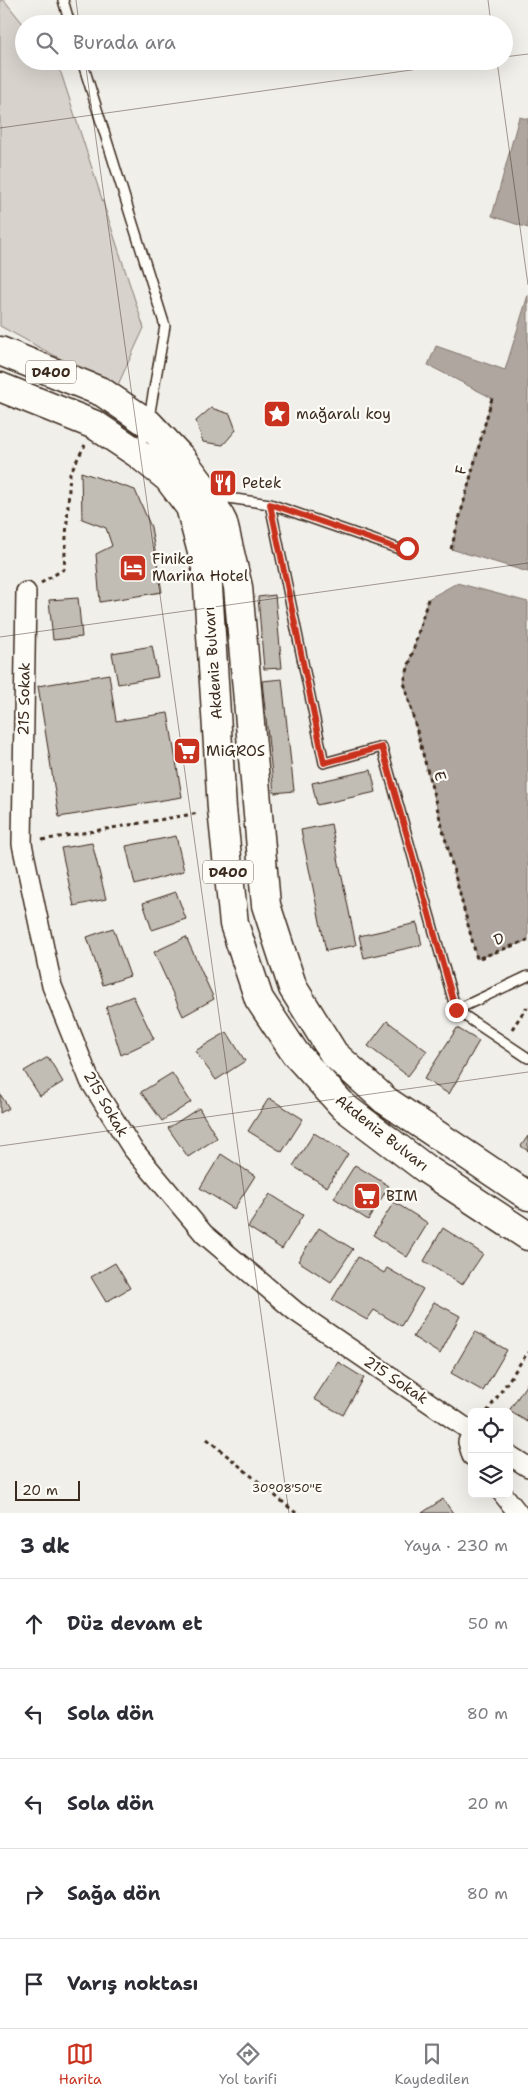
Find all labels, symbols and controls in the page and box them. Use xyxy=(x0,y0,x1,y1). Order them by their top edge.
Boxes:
search box xyxy=(15,15,513,70)
icon: search xyxy=(33,29,61,57)
text: Burada ara xyxy=(73,30,176,55)
road number: D400 xyxy=(26,361,76,384)
place icon: mağaralı koy xyxy=(262,399,292,429)
place label: mağaralı koy xyxy=(296,404,391,424)
street label: F xyxy=(450,463,472,477)
restaurant icon: Petek xyxy=(208,468,238,498)
place label: Petek xyxy=(242,473,282,493)
route start xyxy=(396,537,419,560)
place label: Finike Marina Hotel xyxy=(152,549,249,586)
hotel icon: Finike Marina Hotel xyxy=(118,553,148,583)
street label: Akdeniz Bulvarı xyxy=(199,606,227,720)
street label: 215 Sokak xyxy=(13,662,35,736)
supermarket icon: MiGROS xyxy=(172,736,202,766)
place label: MiGROS xyxy=(206,741,265,761)
street label: E xyxy=(429,769,451,783)
road number: D400 xyxy=(203,860,253,884)
street label: D xyxy=(491,928,507,950)
route end xyxy=(445,999,468,1022)
street label: 215 Sokak xyxy=(79,1067,133,1141)
street label: Akdeniz Bulvarı xyxy=(331,1090,433,1176)
supermarket icon: BIM xyxy=(352,1181,382,1211)
place label: BIM xyxy=(386,1186,418,1206)
street label: 215 Sokak xyxy=(360,1351,432,1409)
map controls xyxy=(468,1408,513,1498)
button: locate xyxy=(468,1408,513,1453)
button: layers xyxy=(468,1453,513,1498)
scale bar xyxy=(15,1478,80,1501)
text: 30°08'50"E xyxy=(252,1480,322,1496)
text: 20 m xyxy=(22,1481,58,1499)
text: 3 dk xyxy=(20,1532,70,1560)
text: Yaya · 230 m xyxy=(404,1535,508,1556)
icon: ahead xyxy=(20,1610,48,1638)
text: Düz devam et xyxy=(67,1611,203,1636)
text: 50 m xyxy=(468,1613,508,1634)
icon: left xyxy=(20,1700,48,1728)
text: Sola dön xyxy=(67,1701,154,1726)
text: 80 m xyxy=(467,1703,508,1724)
icon: left xyxy=(20,1790,48,1818)
text: Sola dön xyxy=(67,1791,154,1816)
text: 20 m xyxy=(467,1793,508,1814)
icon: right xyxy=(20,1880,48,1908)
text: Sağa dön xyxy=(67,1881,160,1906)
text: 80 m xyxy=(467,1883,508,1904)
icon: arrive xyxy=(20,1970,48,1998)
text: Varış noktası xyxy=(67,1971,198,1996)
tab: Harita xyxy=(59,2040,102,2088)
tab: Yol tarifi xyxy=(219,2040,277,2088)
tab: Kaydedilen xyxy=(394,2040,469,2088)

